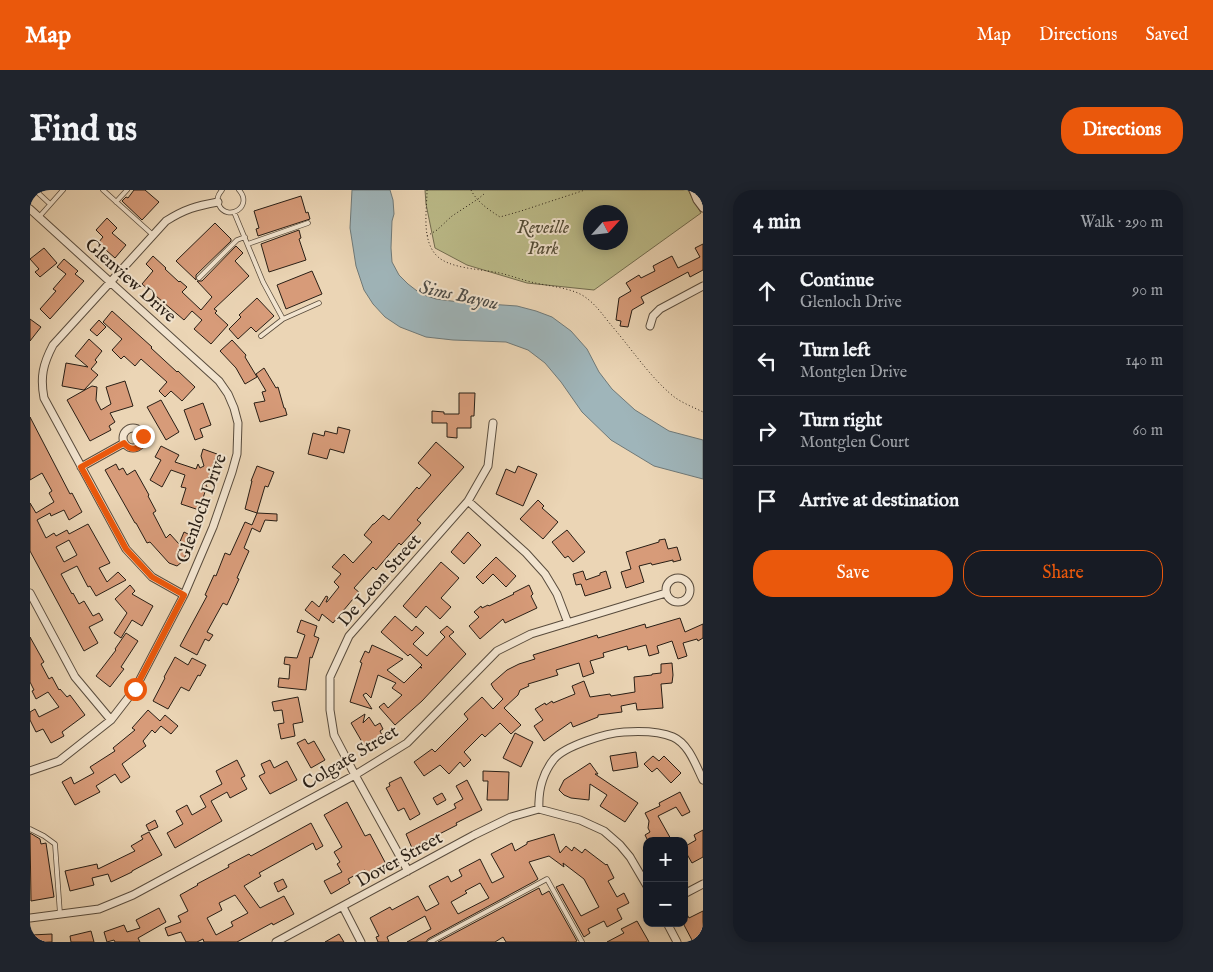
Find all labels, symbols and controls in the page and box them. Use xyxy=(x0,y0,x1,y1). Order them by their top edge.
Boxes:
text: Map xyxy=(25,20,71,51)
text: Map xyxy=(977,24,1011,47)
text: Directions xyxy=(1039,24,1117,47)
text: Saved xyxy=(1145,24,1188,47)
button: Directions xyxy=(1061,107,1183,154)
text: Find us xyxy=(30,108,137,153)
north arrow xyxy=(583,205,628,250)
text: 4 min xyxy=(753,209,801,236)
text: Walk · 290 m xyxy=(1080,213,1163,233)
park label: Reveille Park xyxy=(517,217,569,261)
street label: Glenview Drive xyxy=(79,234,181,328)
text: Continue xyxy=(800,269,874,293)
water label: Sims Bayou xyxy=(417,276,500,316)
icon: ahead xyxy=(753,277,781,305)
text: 90 m xyxy=(1132,281,1163,301)
text: Glenloch Drive xyxy=(800,293,902,313)
text: Turn left xyxy=(800,339,871,363)
icon: left xyxy=(753,347,781,375)
text: 140 m xyxy=(1125,351,1163,371)
text: Montglen Drive xyxy=(800,363,907,383)
text: Turn right xyxy=(800,409,882,433)
icon: right xyxy=(753,417,781,445)
text: 60 m xyxy=(1133,421,1163,441)
route end xyxy=(132,425,155,448)
text: Montglen Court xyxy=(800,433,909,453)
street label: Glenloch Drive xyxy=(172,451,233,566)
icon: arrive xyxy=(753,487,781,515)
text: Arrive at destination xyxy=(800,489,959,513)
street label: De Leon Street xyxy=(333,530,427,632)
button: Save xyxy=(753,550,953,597)
button: Share xyxy=(963,550,1163,597)
route start xyxy=(124,678,147,701)
street label: Colgate Street xyxy=(299,721,403,796)
street label: Dover Street xyxy=(352,827,447,893)
map controls xyxy=(643,837,688,927)
button: + xyxy=(643,837,688,882)
button: − xyxy=(643,882,688,927)

